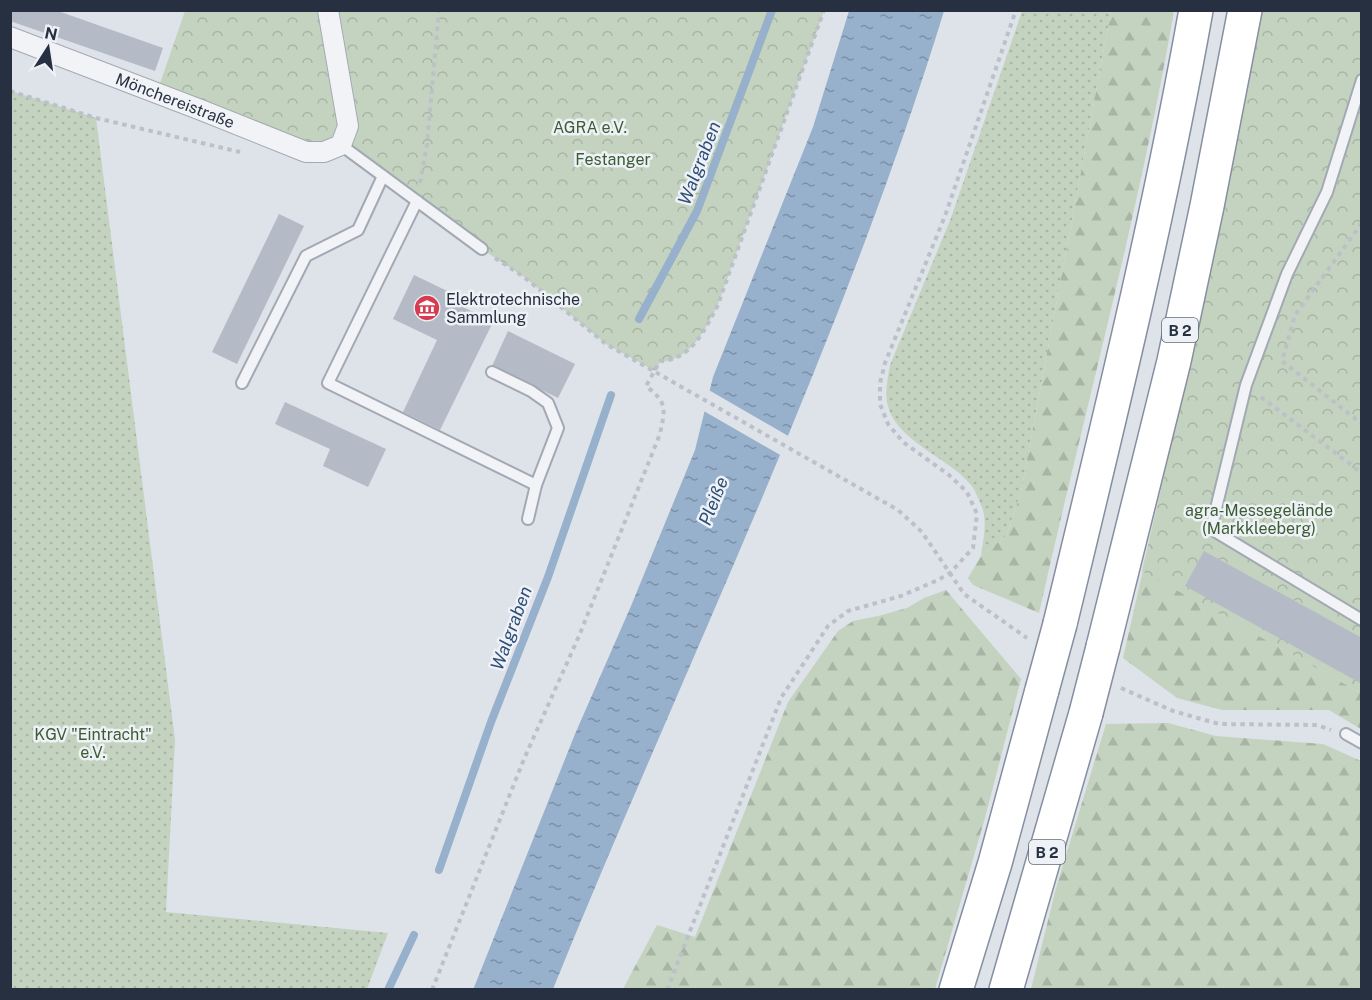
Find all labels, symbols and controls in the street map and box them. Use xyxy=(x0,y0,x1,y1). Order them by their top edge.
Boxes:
north arrow xyxy=(18,18,78,78)
text: N xyxy=(43,23,59,44)
street label: Mönchereistraße xyxy=(113,69,237,132)
park label: AGRA e.V. xyxy=(553,118,627,137)
water label: Walgraben xyxy=(673,118,725,208)
park label: Festanger xyxy=(575,150,651,169)
place label: Elektrotechnische Sammlung xyxy=(446,290,580,327)
museum icon: Elektrotechnische Sammlung xyxy=(412,293,442,323)
road number: B 2 xyxy=(1162,318,1198,342)
water label: Pleiße xyxy=(694,474,732,528)
park label: agra-Messegelände (Markkleeberg) xyxy=(1185,501,1333,538)
water label: Walgraben xyxy=(486,583,536,673)
park label: KGV "Eintracht" e.V. xyxy=(34,725,152,762)
road number: B 2 xyxy=(1029,840,1065,864)

